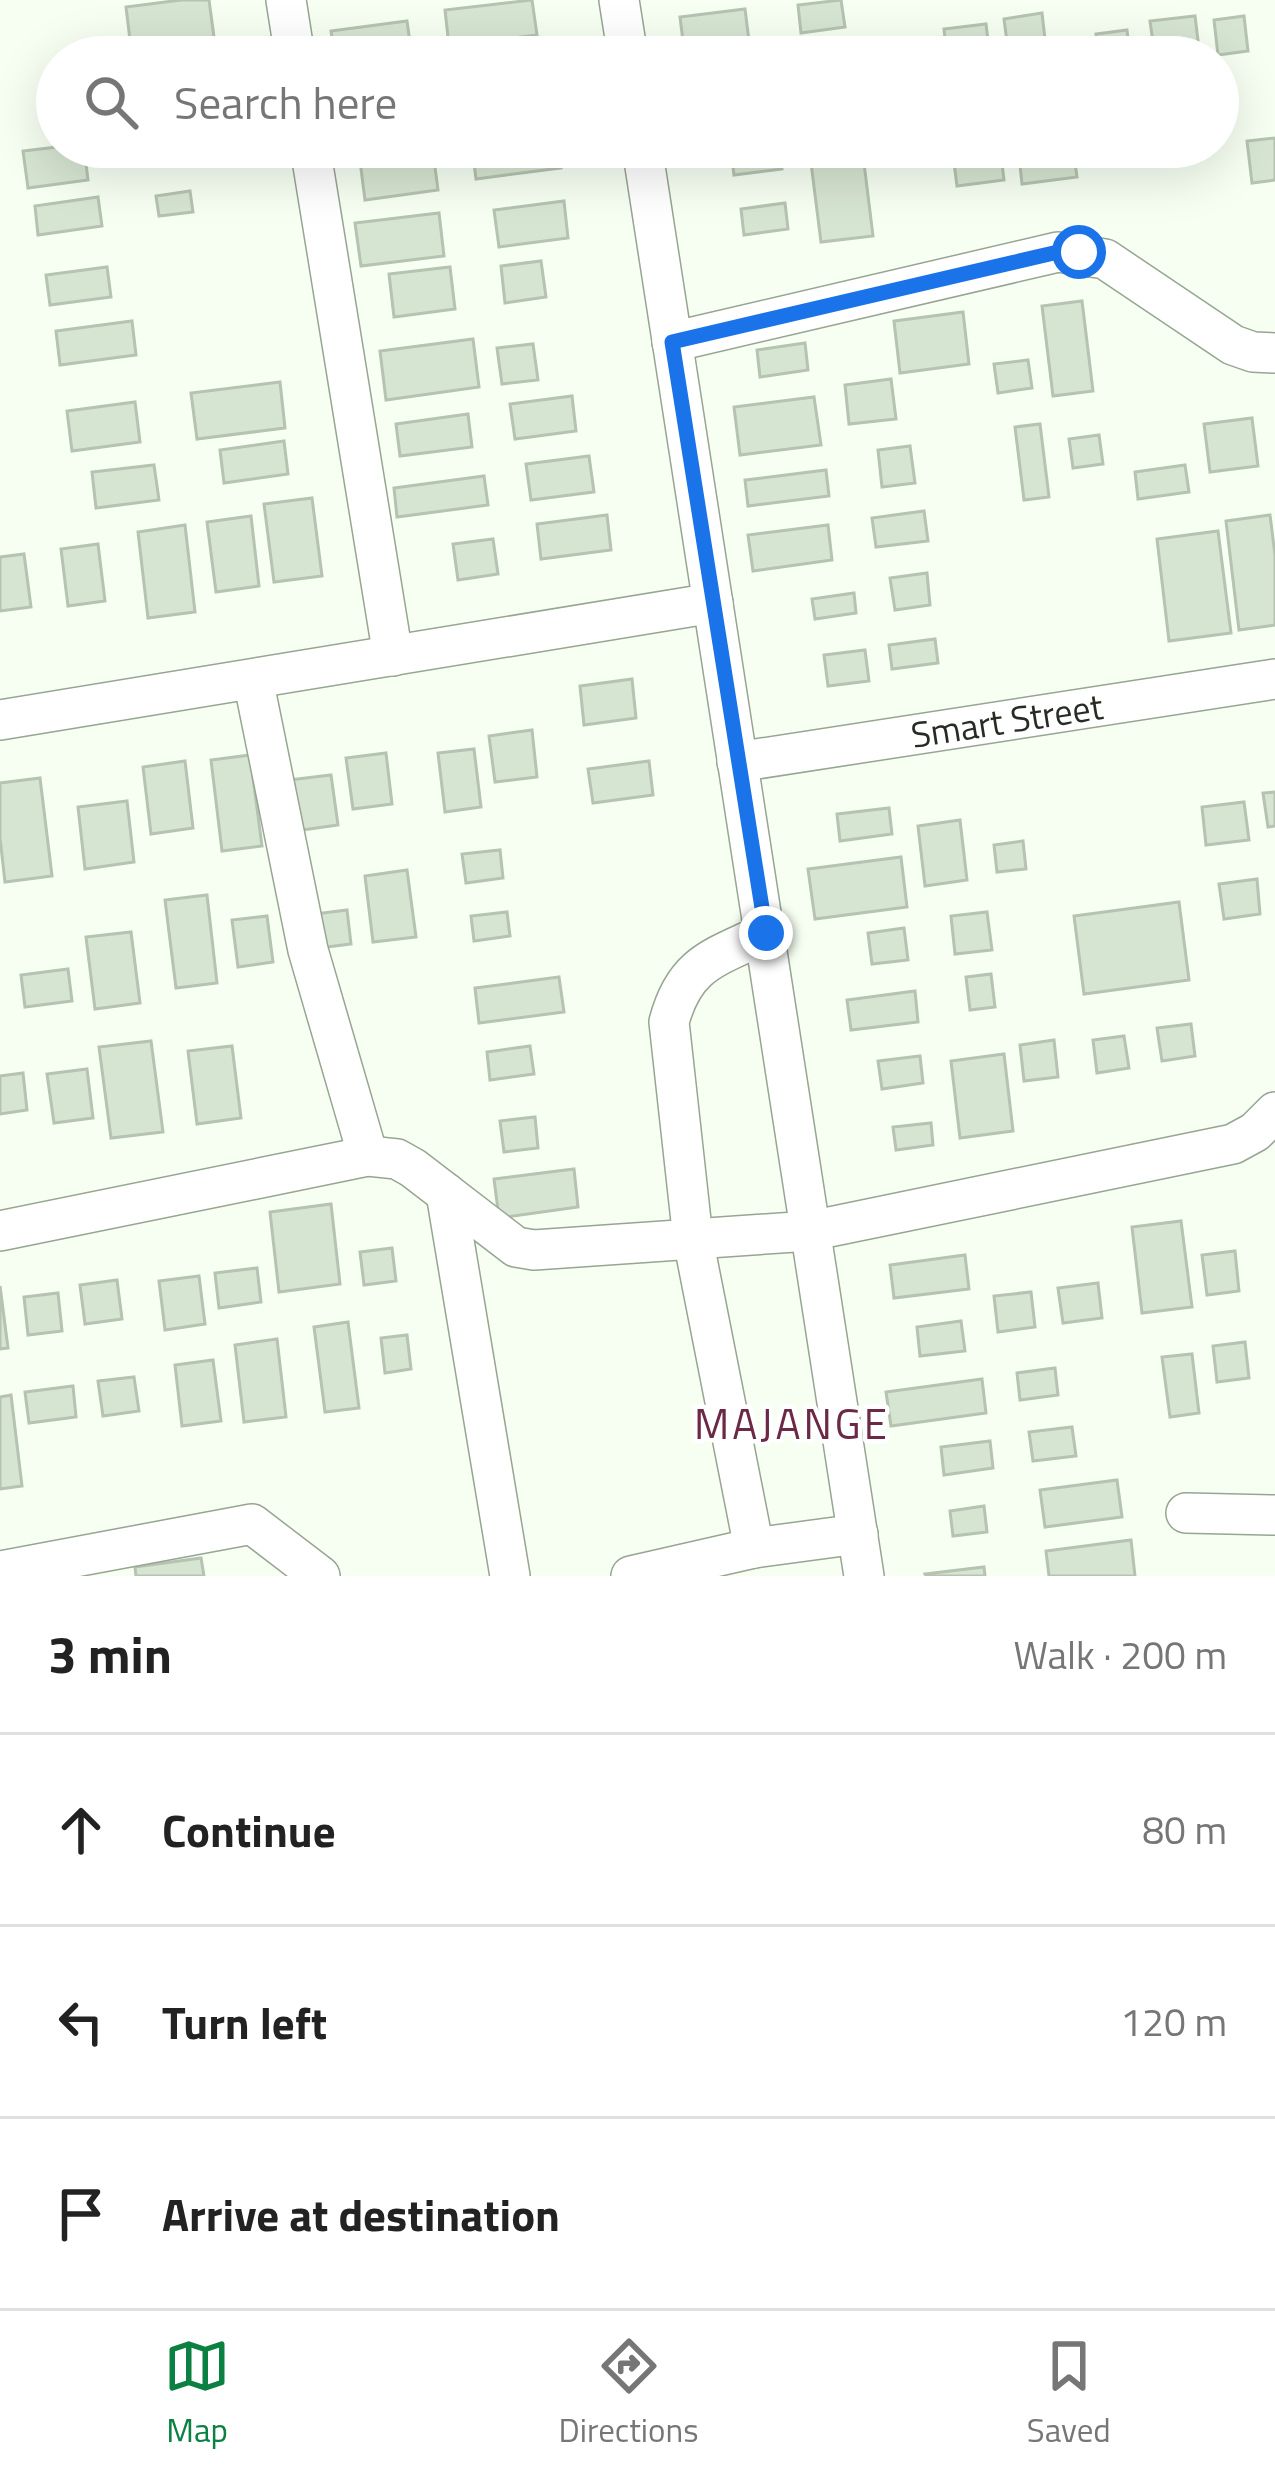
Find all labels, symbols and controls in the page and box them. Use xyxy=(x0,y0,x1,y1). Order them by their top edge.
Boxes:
search box xyxy=(36,36,1239,168)
text: Search here xyxy=(174,68,397,136)
icon: search xyxy=(78,69,144,135)
route start xyxy=(1052,225,1106,279)
street label: Smart Street xyxy=(907,678,1107,762)
route end xyxy=(739,906,793,960)
district label: MAJANGE xyxy=(694,1391,890,1455)
text: 3 min xyxy=(48,1615,172,1693)
text: Walk · 200 m xyxy=(1013,1625,1227,1684)
text: Continue xyxy=(162,1796,336,1864)
icon: ahead xyxy=(48,1797,114,1863)
text: 80 m xyxy=(1142,1800,1227,1859)
text: Turn left xyxy=(162,1988,327,2056)
icon: left xyxy=(48,1989,114,2055)
text: 120 m xyxy=(1120,1992,1227,2051)
text: Arrive at destination xyxy=(162,2180,560,2248)
icon: arrive xyxy=(48,2181,114,2247)
tab: Map xyxy=(164,2333,230,2455)
tab: Directions xyxy=(559,2333,698,2455)
tab: Saved xyxy=(1027,2333,1111,2455)

